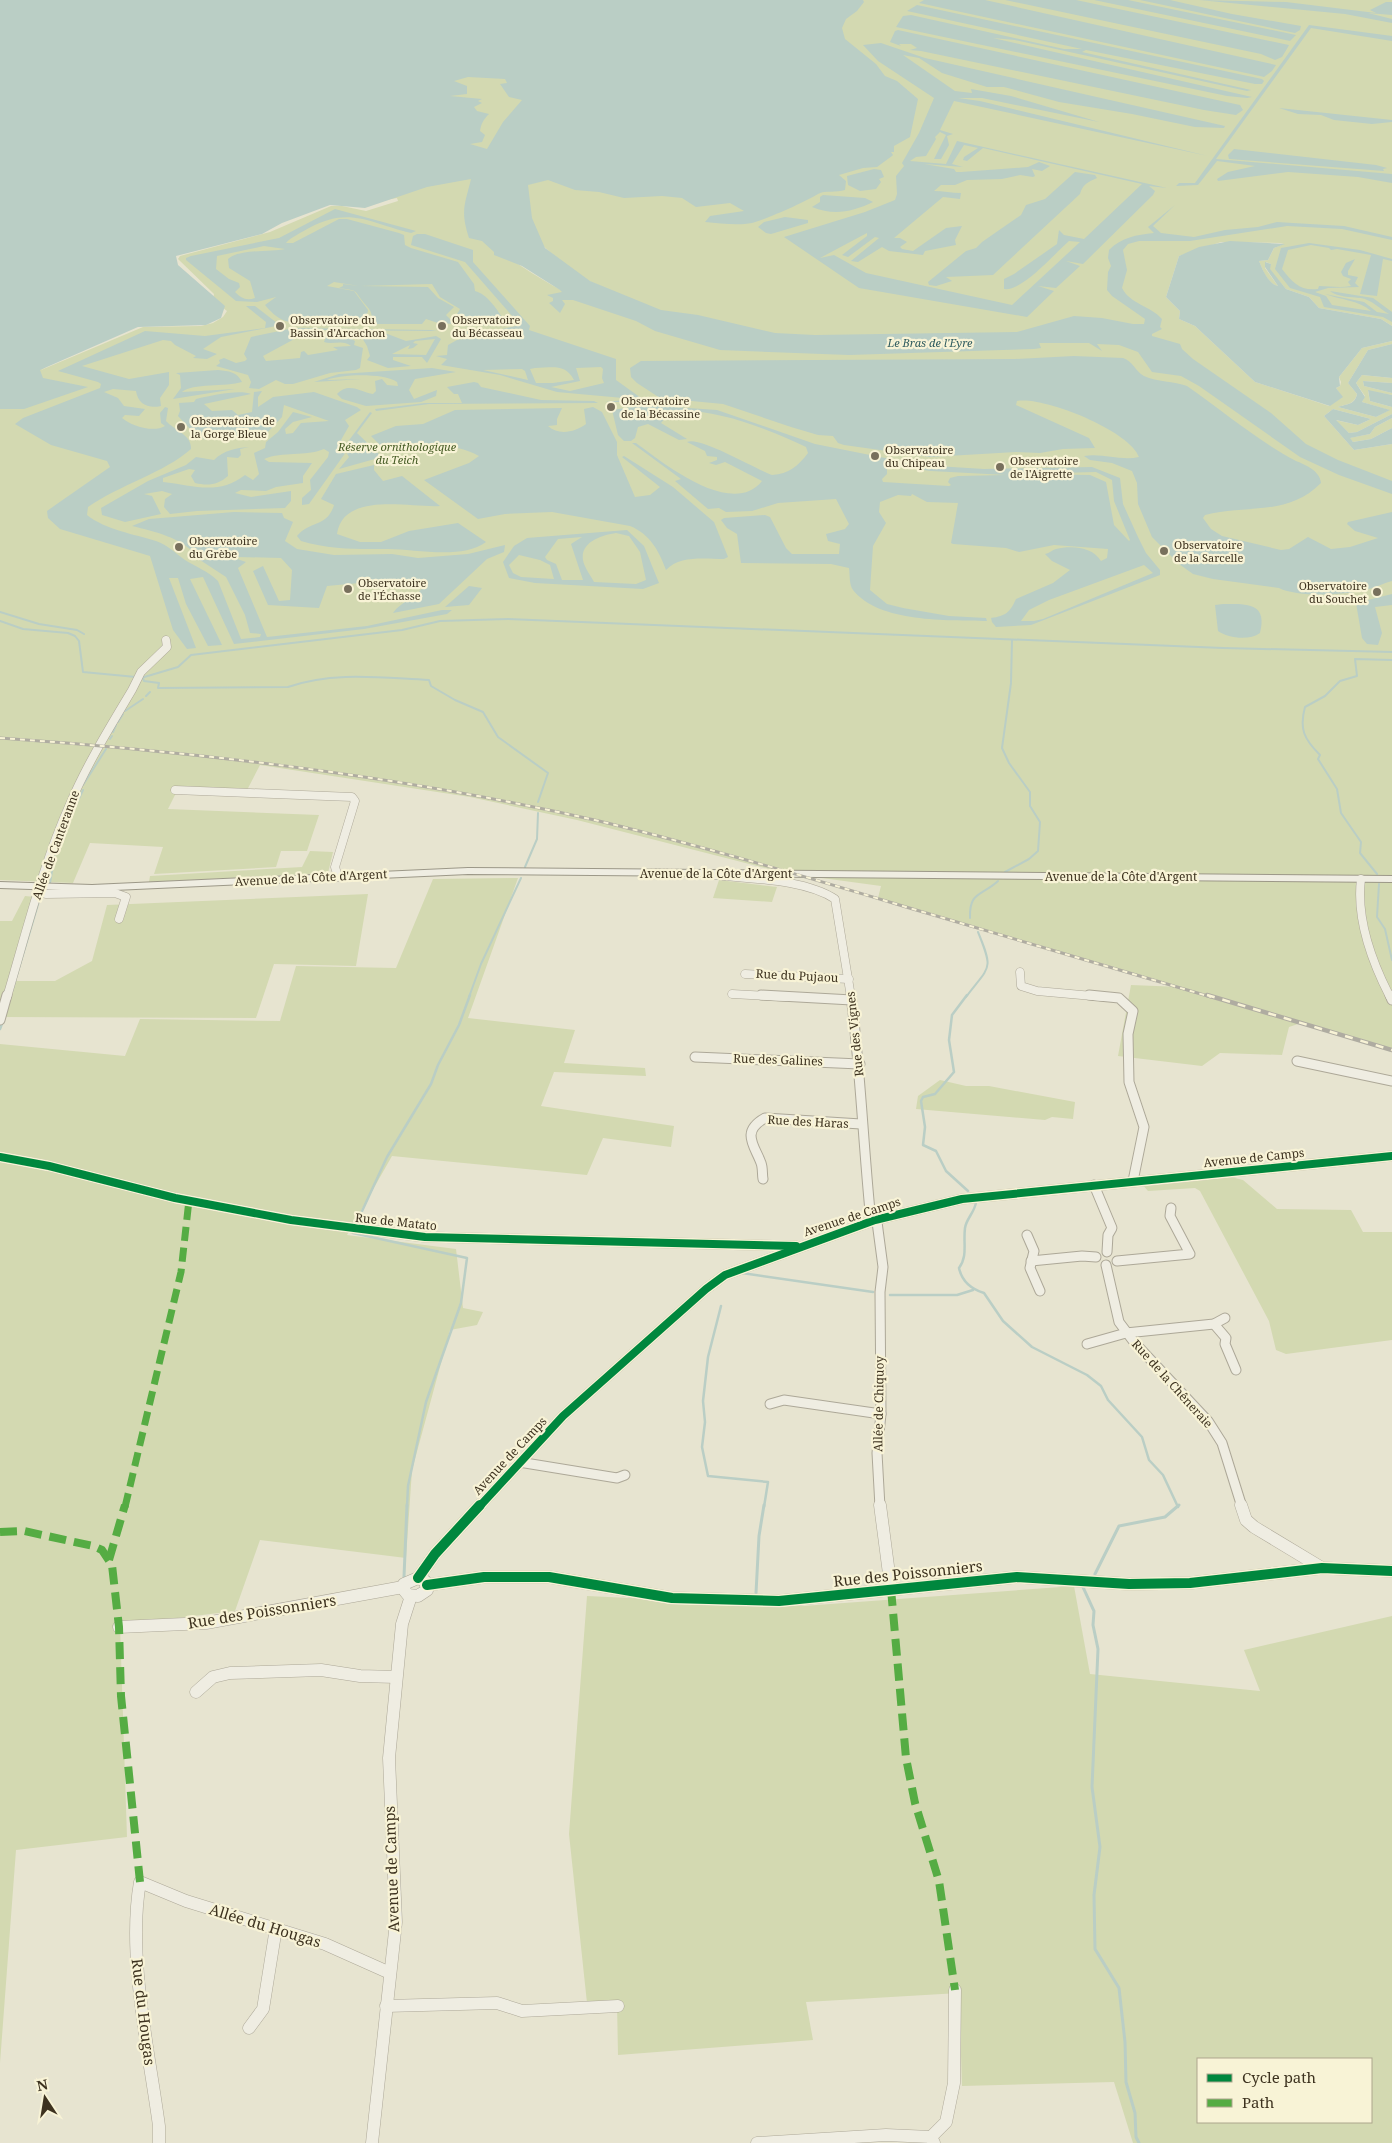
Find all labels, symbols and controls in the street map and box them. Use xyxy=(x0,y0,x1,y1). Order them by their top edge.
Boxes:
place label: Observatoire du Bassin d'Arcachon xyxy=(290,312,385,340)
place label: Observatoire du Bécasseau xyxy=(452,312,522,340)
marker: Observatoire du Bassin d'Arcachon xyxy=(274,320,286,332)
marker: Observatoire du Bécasseau xyxy=(436,320,448,332)
water label: Le Bras de l'Eyre xyxy=(886,335,973,350)
place label: Observatoire de la Bécassine xyxy=(621,393,700,421)
marker: Observatoire de la Bécassine xyxy=(605,401,617,413)
place label: Observatoire de la Gorge Bleue xyxy=(191,413,275,441)
marker: Observatoire de la Gorge Bleue xyxy=(175,421,187,433)
park label: Réserve ornithologique du Teich xyxy=(337,439,457,467)
place label: Observatoire du Chipeau xyxy=(885,442,953,470)
marker: Observatoire du Chipeau xyxy=(869,450,881,462)
place label: Observatoire de l'Aigrette xyxy=(1010,453,1078,481)
marker: Observatoire de l'Aigrette xyxy=(994,461,1006,473)
place label: Observatoire du Grèbe xyxy=(189,533,257,561)
place label: Observatoire de la Sarcelle xyxy=(1174,537,1243,565)
marker: Observatoire du Grèbe xyxy=(173,541,185,553)
marker: Observatoire de la Sarcelle xyxy=(1158,545,1170,557)
place label: Observatoire de l'Échasse xyxy=(358,575,426,603)
place label: Observatoire du Souchet xyxy=(1299,578,1367,606)
marker: Observatoire de l'Échasse xyxy=(342,583,354,595)
marker: Observatoire du Souchet xyxy=(1371,586,1383,598)
street label: Allée de Canteranne xyxy=(28,788,83,902)
street label: Avenue de la Côte d'Argent xyxy=(234,865,388,890)
street label: Avenue de la Côte d'Argent xyxy=(640,865,792,882)
street label: Avenue de la Côte d'Argent xyxy=(1045,868,1197,885)
street label: Rue du Pujaou xyxy=(755,965,839,986)
street label: Rue des Vignes xyxy=(842,991,867,1077)
street label: Rue des Galines xyxy=(733,1049,823,1070)
street label: Rue des Haras xyxy=(767,1111,849,1132)
street label: Avenue de Camps xyxy=(1203,1144,1305,1171)
street label: Avenue de Camps xyxy=(801,1193,903,1240)
street label: Rue de Matato xyxy=(354,1209,438,1234)
street label: Rue de la Chêneraie xyxy=(1128,1336,1217,1432)
street label: Allée de Chiquoy xyxy=(869,1356,888,1452)
street label: Avenue de Camps xyxy=(469,1413,550,1498)
street label: Rue des Poissonniers xyxy=(832,1555,984,1591)
street label: Rue des Poissonniers xyxy=(186,1589,338,1633)
street label: Avenue de Camps xyxy=(379,1805,403,1933)
street label: Allée du Hougas xyxy=(207,1899,324,1952)
street label: Rue du Hougas xyxy=(128,1957,160,2067)
legend xyxy=(1197,2058,1372,2123)
text: Cycle path xyxy=(1242,2067,1317,2087)
north arrow xyxy=(20,2073,70,2123)
text: N xyxy=(35,2074,50,2095)
text: Path xyxy=(1242,2092,1275,2112)

